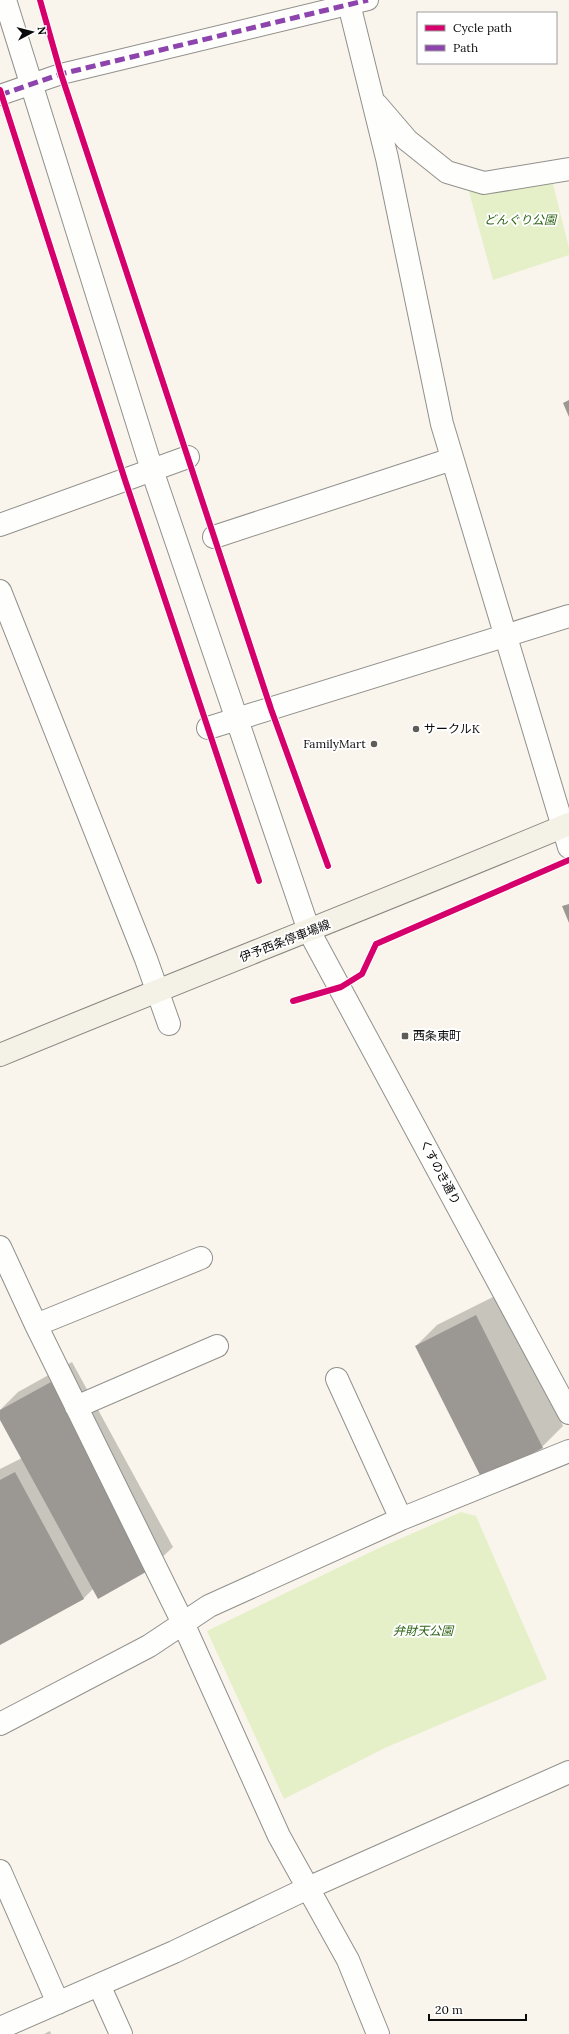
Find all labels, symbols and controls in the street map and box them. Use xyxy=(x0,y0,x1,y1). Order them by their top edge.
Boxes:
north arrow xyxy=(12,12,52,52)
legend xyxy=(417,12,557,64)
text: Cycle path xyxy=(453,20,512,35)
text: N xyxy=(34,26,49,36)
text: Path xyxy=(453,40,478,55)
park label: どんぐり公園 xyxy=(484,212,558,227)
place label: サークルK xyxy=(424,721,481,736)
marker: サークルK xyxy=(411,724,421,734)
place label: FamilyMart xyxy=(303,736,366,751)
marker: FamilyMart xyxy=(369,739,379,749)
street label: 伊予西条停車場線 xyxy=(237,916,332,965)
place label: 西条東町 xyxy=(413,1028,461,1043)
marker: 西条東町 xyxy=(400,1031,410,1041)
street label: くすのき通り xyxy=(417,1137,464,1207)
park label: 弁財天公園 xyxy=(393,1623,455,1638)
scale bar xyxy=(429,1996,526,2022)
text: 20 m xyxy=(435,2002,463,2017)

